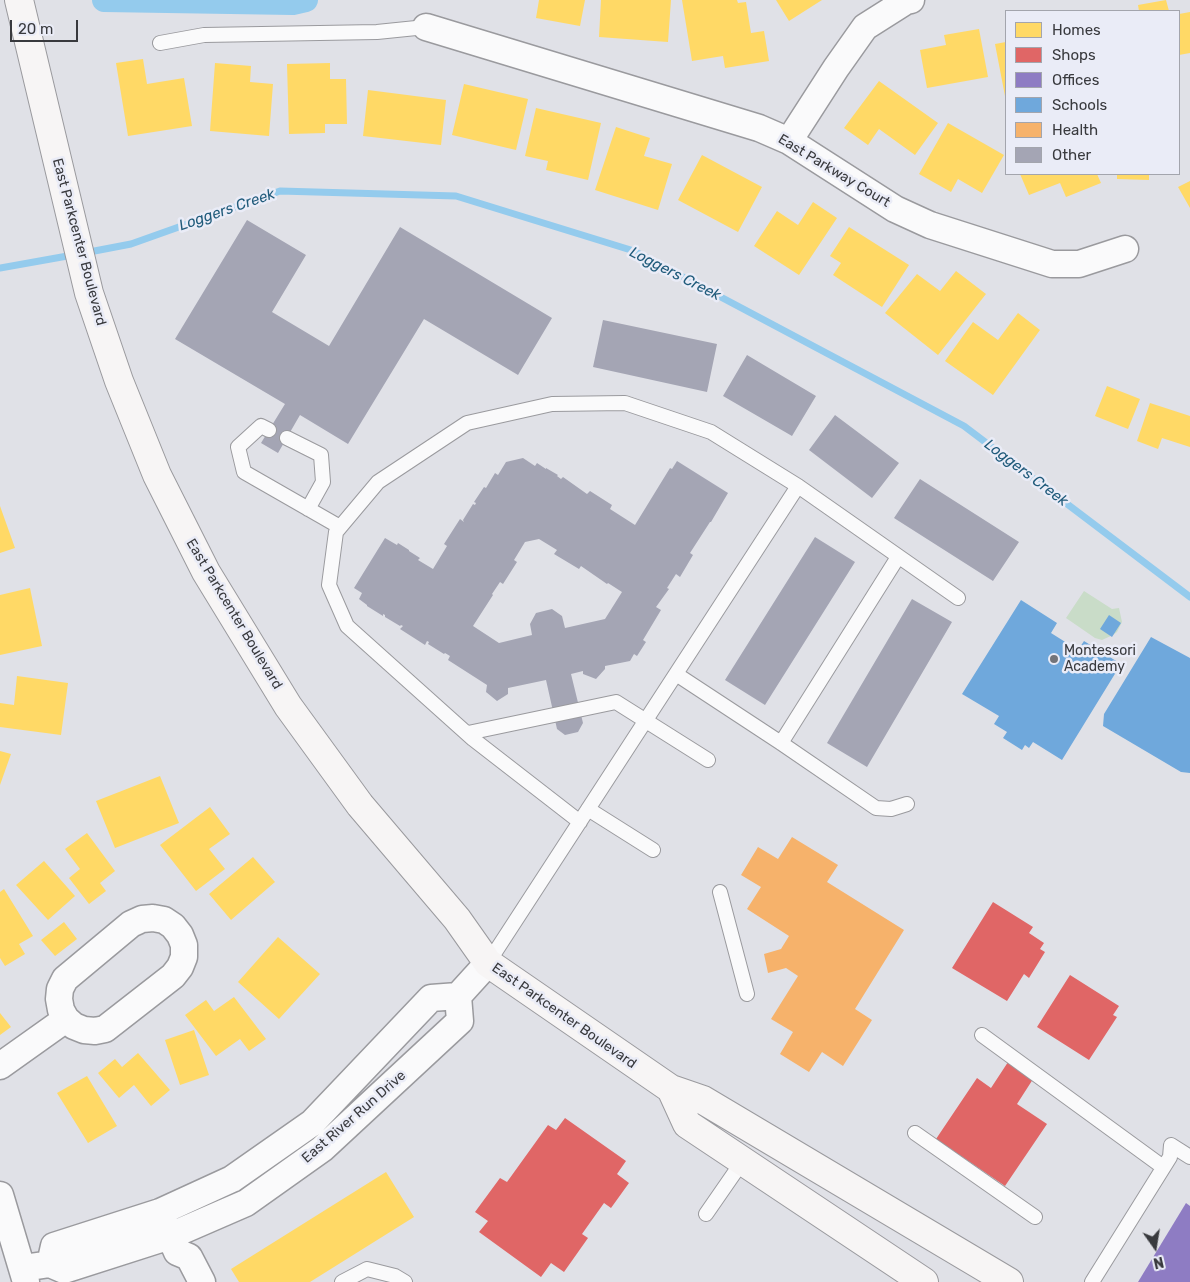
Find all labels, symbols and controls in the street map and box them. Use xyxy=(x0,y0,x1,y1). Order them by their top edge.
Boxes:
scale bar xyxy=(12,10,80,42)
legend xyxy=(1005,10,1180,175)
text: 20 m xyxy=(18,20,53,38)
text: Homes xyxy=(1052,21,1101,39)
text: Shops xyxy=(1052,46,1096,64)
text: Offices xyxy=(1052,71,1099,89)
text: Schools xyxy=(1052,96,1107,114)
text: Health xyxy=(1052,121,1098,139)
street label: East Parkway Court xyxy=(775,131,893,211)
text: Other xyxy=(1052,146,1091,164)
street label: East Parkcenter Boulevard xyxy=(49,156,109,328)
water label: Loggers Creek xyxy=(177,185,277,235)
water label: Loggers Creek xyxy=(626,243,724,305)
water label: Loggers Creek xyxy=(981,436,1071,510)
street label: East Parkcenter Boulevard xyxy=(182,536,286,692)
place label: Montessori Academy xyxy=(1064,643,1136,676)
marker: Montessori Academy xyxy=(1048,653,1060,665)
street label: East Parkcenter Boulevard xyxy=(489,960,639,1072)
street label: East River Run Drive xyxy=(299,1067,409,1167)
north arrow xyxy=(1130,1222,1180,1272)
text: N xyxy=(1152,1253,1165,1272)

